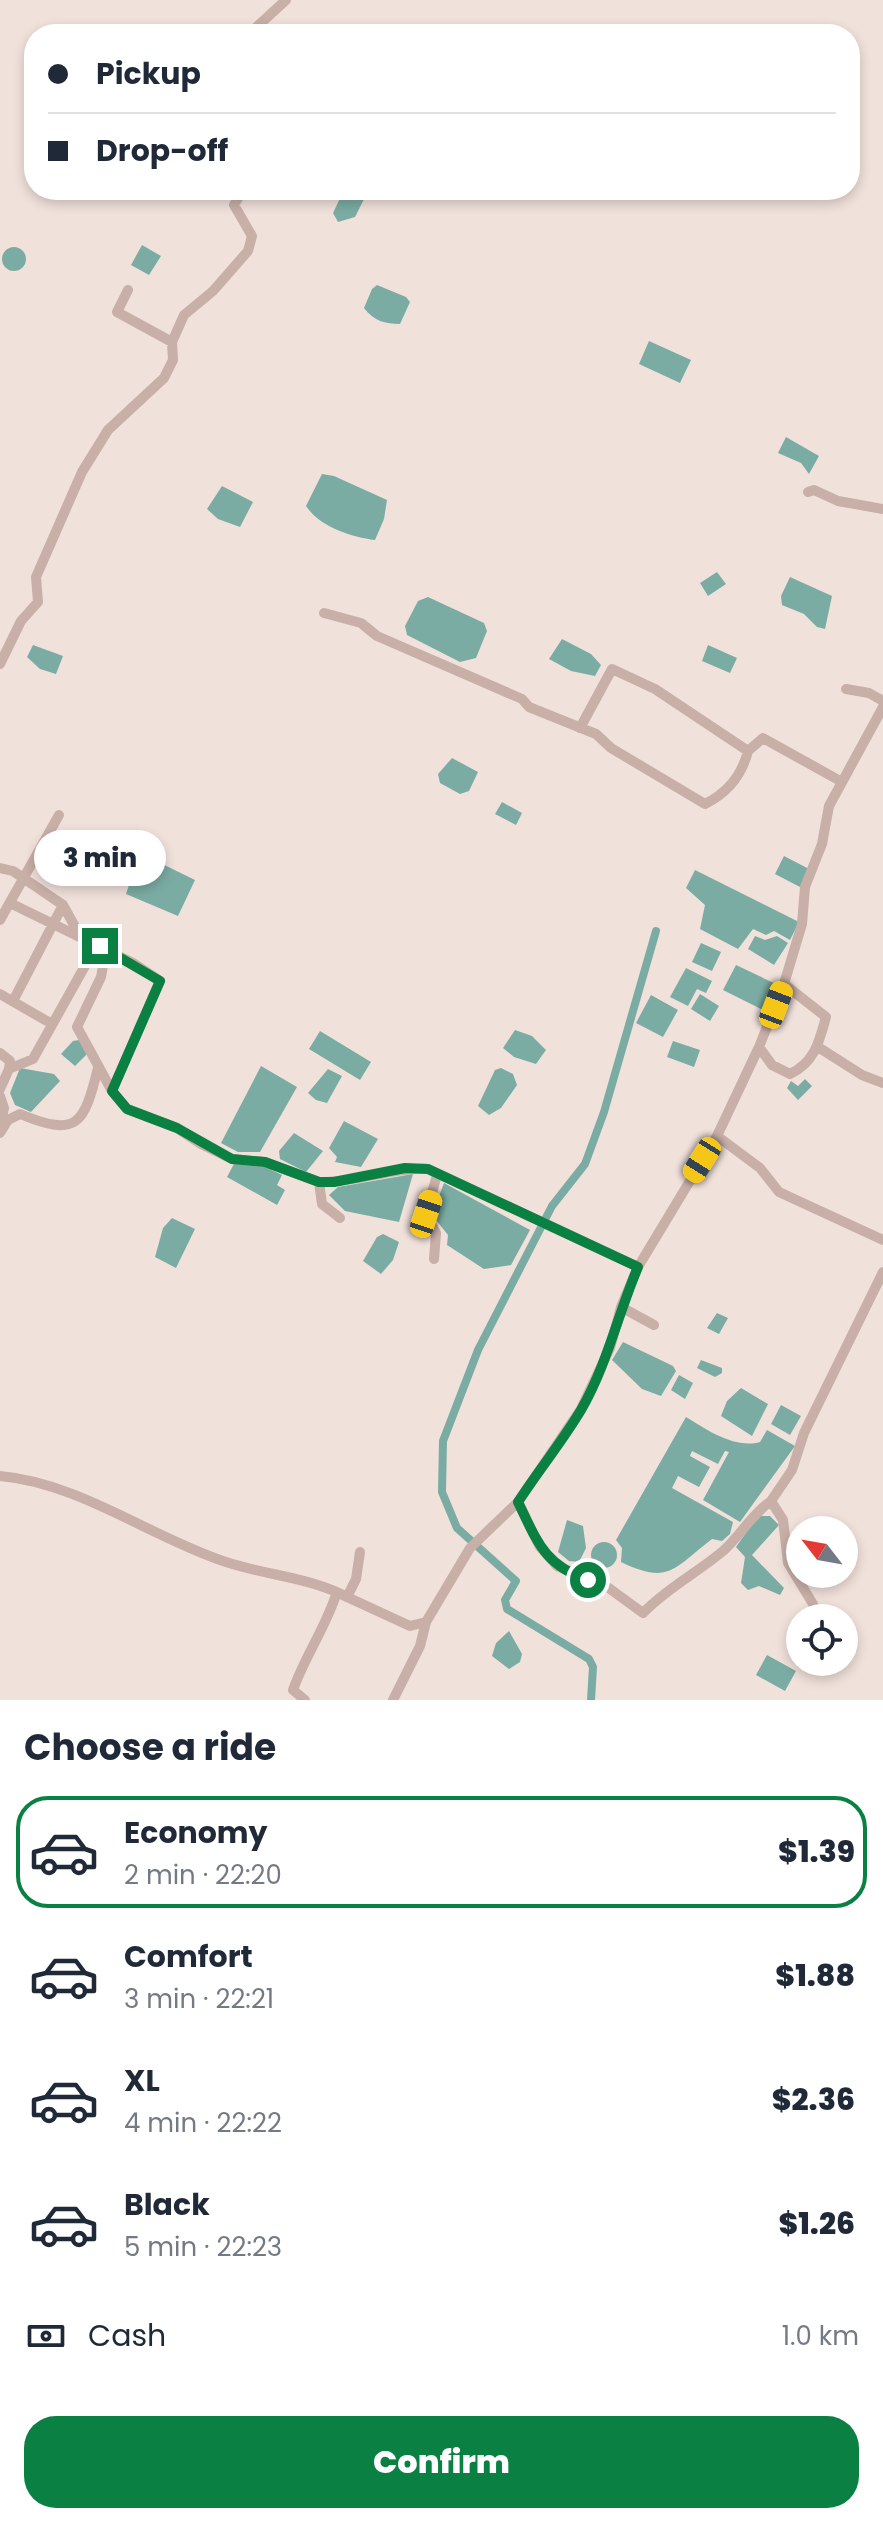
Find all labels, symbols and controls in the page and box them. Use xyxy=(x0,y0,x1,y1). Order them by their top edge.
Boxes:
text: Pickup xyxy=(96,52,201,95)
text: Drop-off xyxy=(96,129,228,172)
callout: 3 min xyxy=(34,830,166,886)
text: 3 min xyxy=(63,840,137,876)
route end xyxy=(82,928,118,964)
car xyxy=(756,978,796,1032)
car xyxy=(679,1133,725,1187)
car xyxy=(407,1187,445,1241)
north arrow xyxy=(786,1516,858,1588)
map controls xyxy=(786,1516,858,1676)
route start xyxy=(570,1562,606,1598)
button: locate xyxy=(786,1604,858,1676)
text: Choose a ride xyxy=(24,1722,276,1773)
text: Economy xyxy=(124,1811,268,1854)
icon: car xyxy=(28,1816,100,1888)
text: $1.39 xyxy=(778,1830,855,1873)
text: 2 min · 22:20 xyxy=(124,1857,282,1893)
text: Comfort xyxy=(124,1935,253,1978)
icon: car xyxy=(28,1940,100,2012)
text: $1.88 xyxy=(775,1954,855,1997)
text: 3 min · 22:21 xyxy=(124,1981,274,2017)
text: XL xyxy=(124,2059,160,2102)
icon: car xyxy=(28,2064,100,2136)
text: $2.36 xyxy=(772,2078,855,2121)
text: 4 min · 22:22 xyxy=(124,2105,282,2141)
text: Black xyxy=(124,2183,210,2226)
icon: car xyxy=(28,2188,100,2260)
text: $1.26 xyxy=(778,2202,855,2245)
text: 5 min · 22:23 xyxy=(124,2229,282,2265)
icon: cash xyxy=(24,2314,68,2358)
text: Cash xyxy=(88,2314,166,2357)
text: 1.0 km xyxy=(782,2318,859,2354)
button: Confirm xyxy=(24,2416,859,2508)

